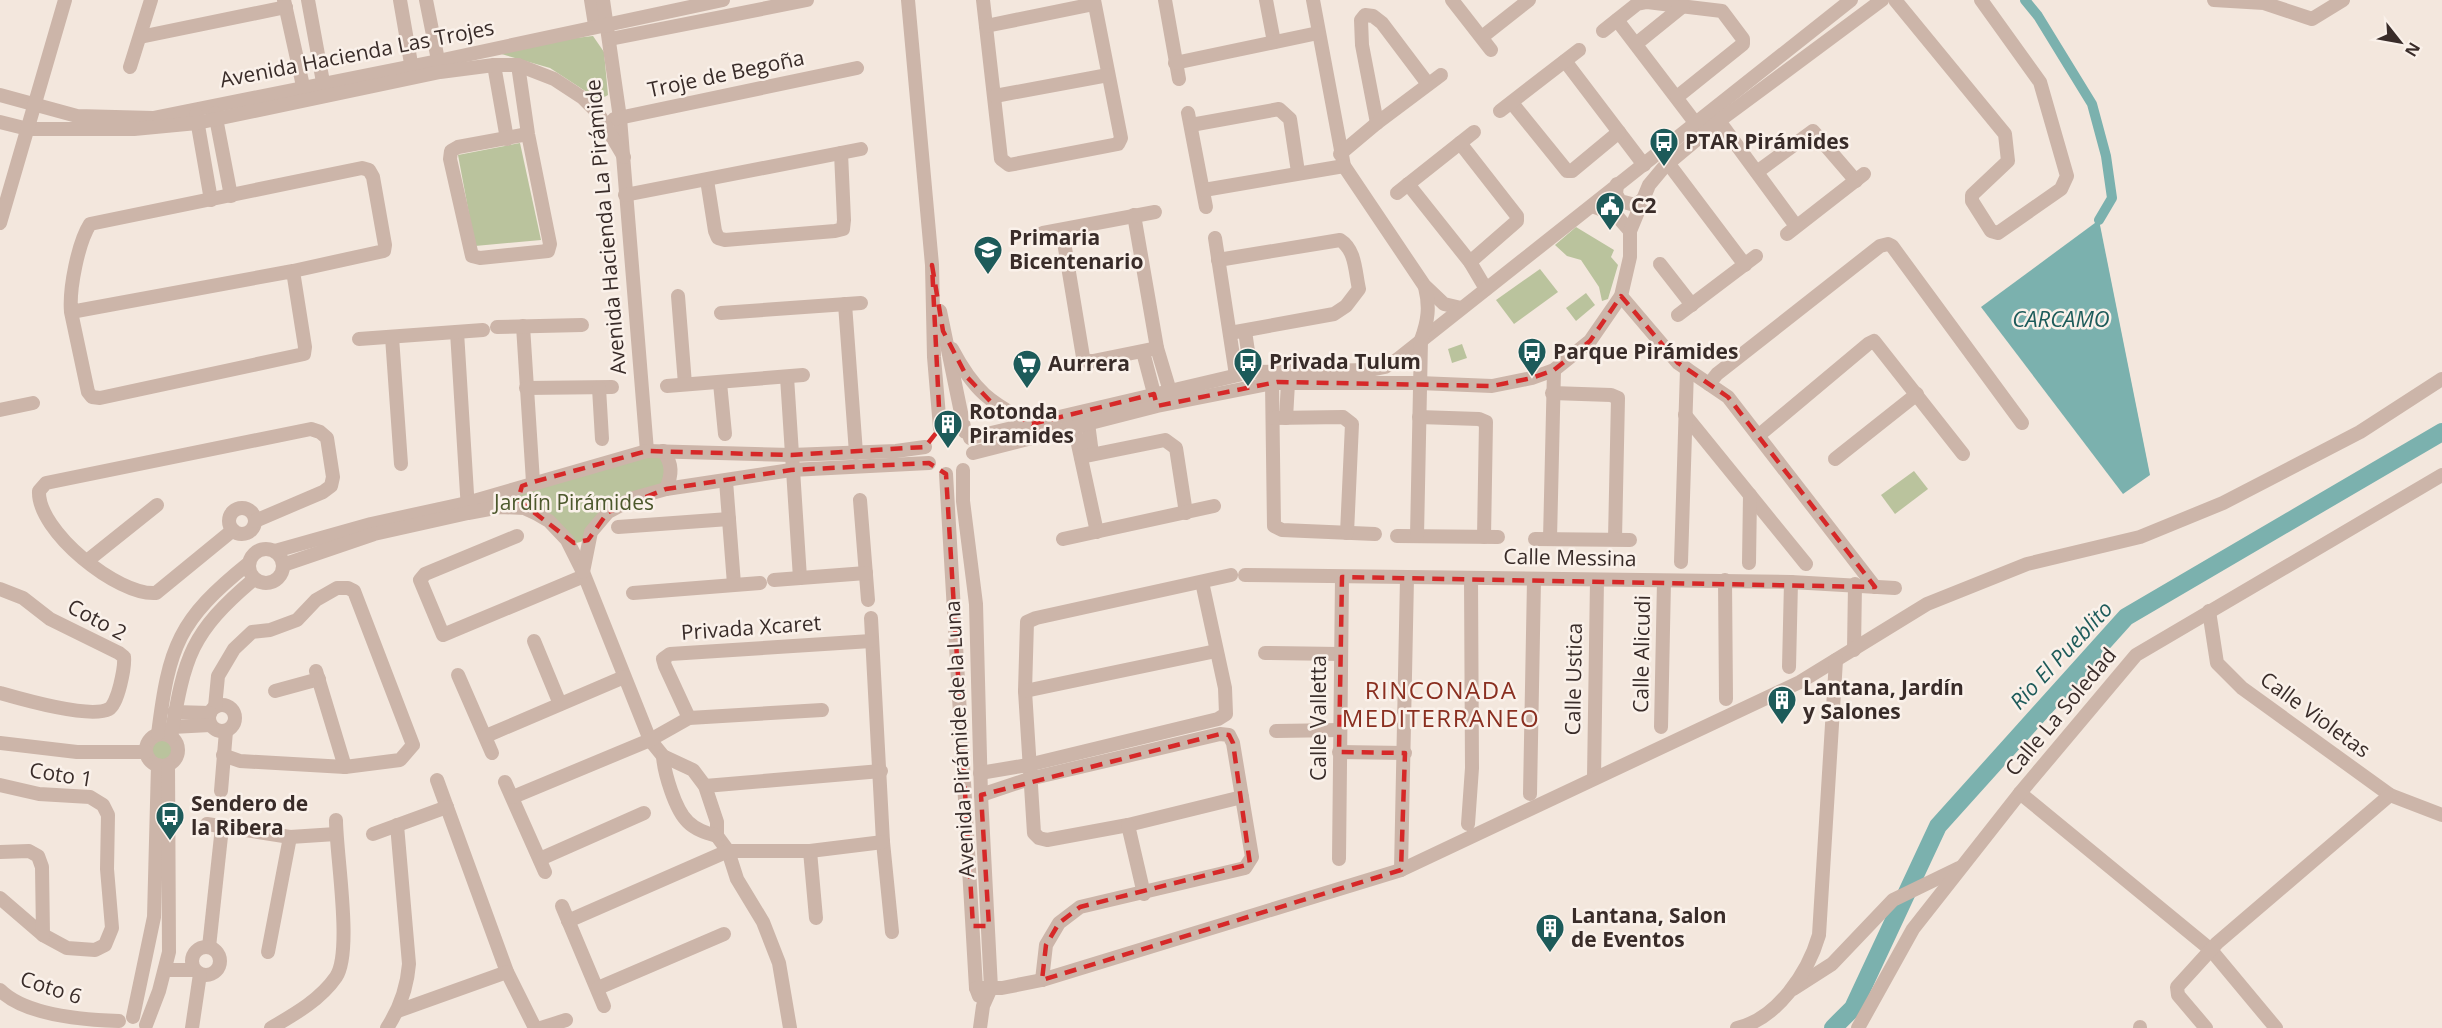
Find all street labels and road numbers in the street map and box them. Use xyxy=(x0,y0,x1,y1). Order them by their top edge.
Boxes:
street label: Avenida Hacienda Las Trojes xyxy=(217,13,496,93)
street label: Troje de Begoña xyxy=(645,43,807,103)
street label: Avenida Hacienda La Pirámide xyxy=(578,78,632,376)
street label: Calle Messina xyxy=(1503,542,1637,572)
street label: Coto 2 xyxy=(63,592,132,646)
street label: Calle Alicudi xyxy=(1626,595,1656,713)
street label: Avenida Pirámide de la Luna xyxy=(938,600,980,878)
street label: Privada Xcaret xyxy=(680,608,822,646)
street label: Calle Ustica xyxy=(1558,622,1588,736)
street label: Calle La Soledad xyxy=(1998,641,2122,781)
street label: Calle Valletta xyxy=(1304,655,1332,781)
street label: Calle Violetas xyxy=(2255,665,2376,764)
street label: Coto 1 xyxy=(28,755,95,793)
street label: Coto 6 xyxy=(17,964,86,1010)

